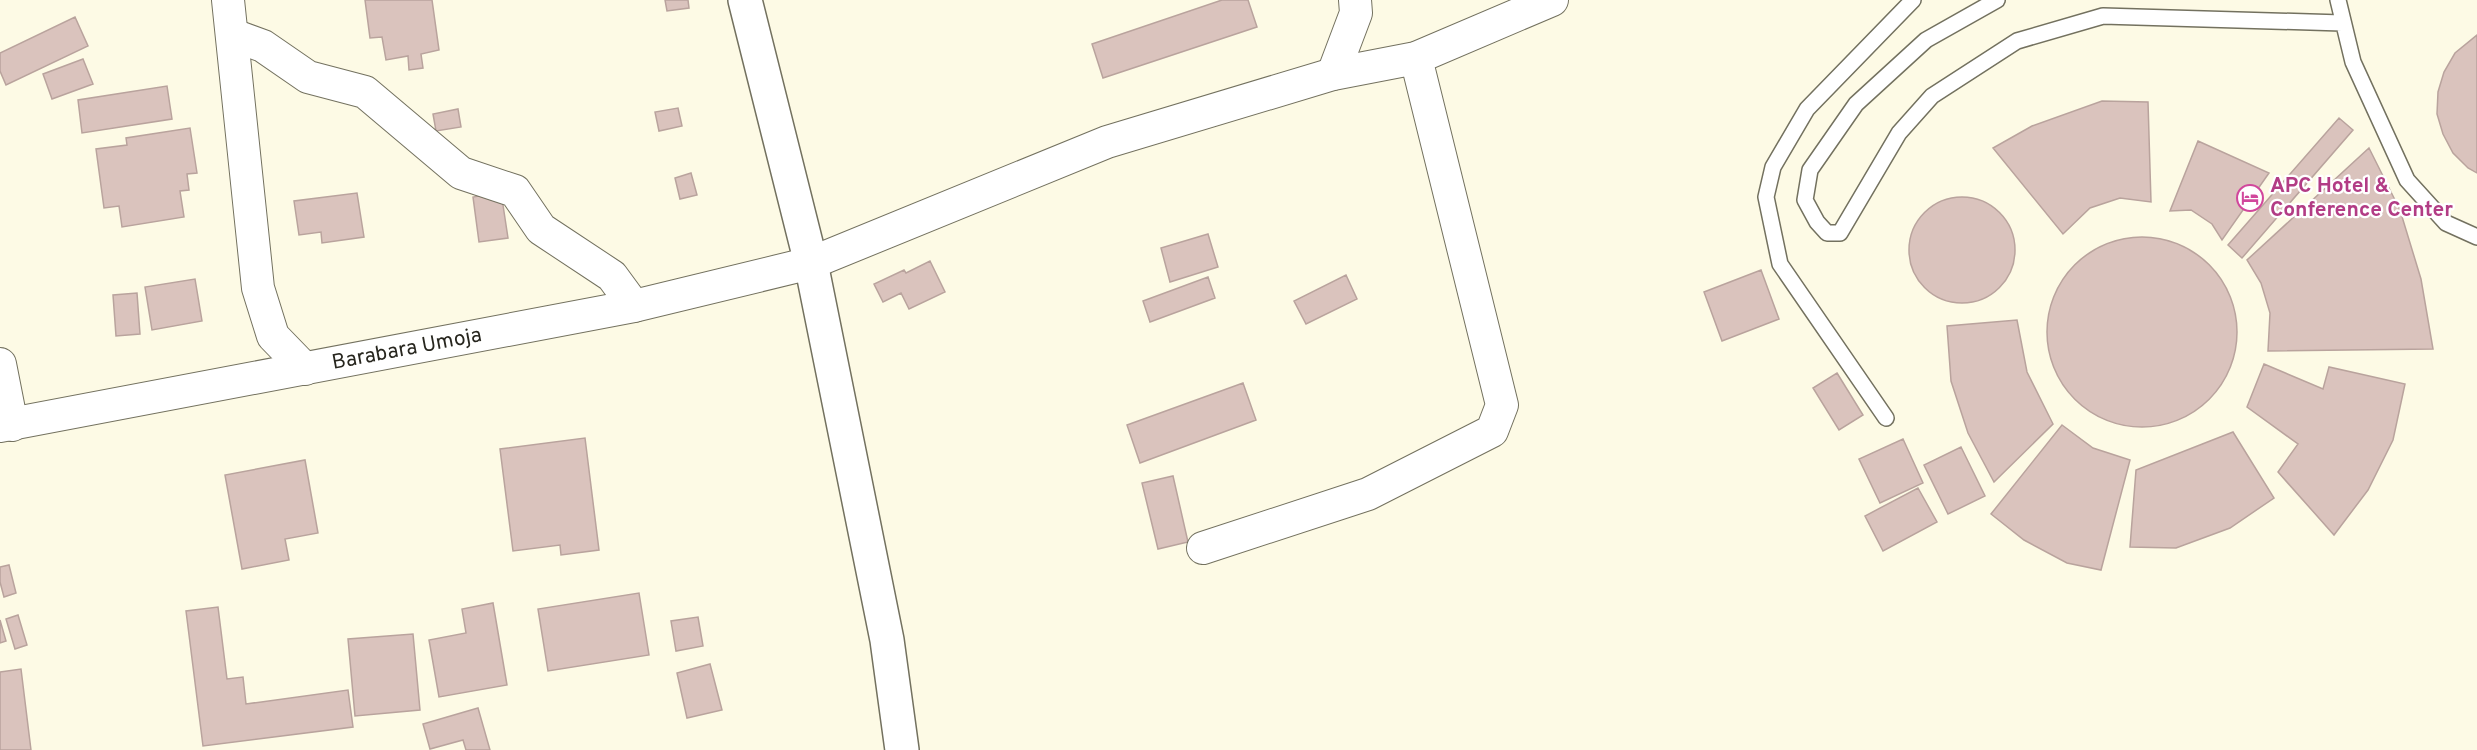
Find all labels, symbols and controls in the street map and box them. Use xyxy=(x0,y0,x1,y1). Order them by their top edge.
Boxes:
place label: APC Hotel & Conference Center xyxy=(2270,173,2453,224)
hotel icon: APC Hotel & Conference Center xyxy=(2235,183,2265,213)
street label: Barabara Umoja xyxy=(330,322,484,376)

